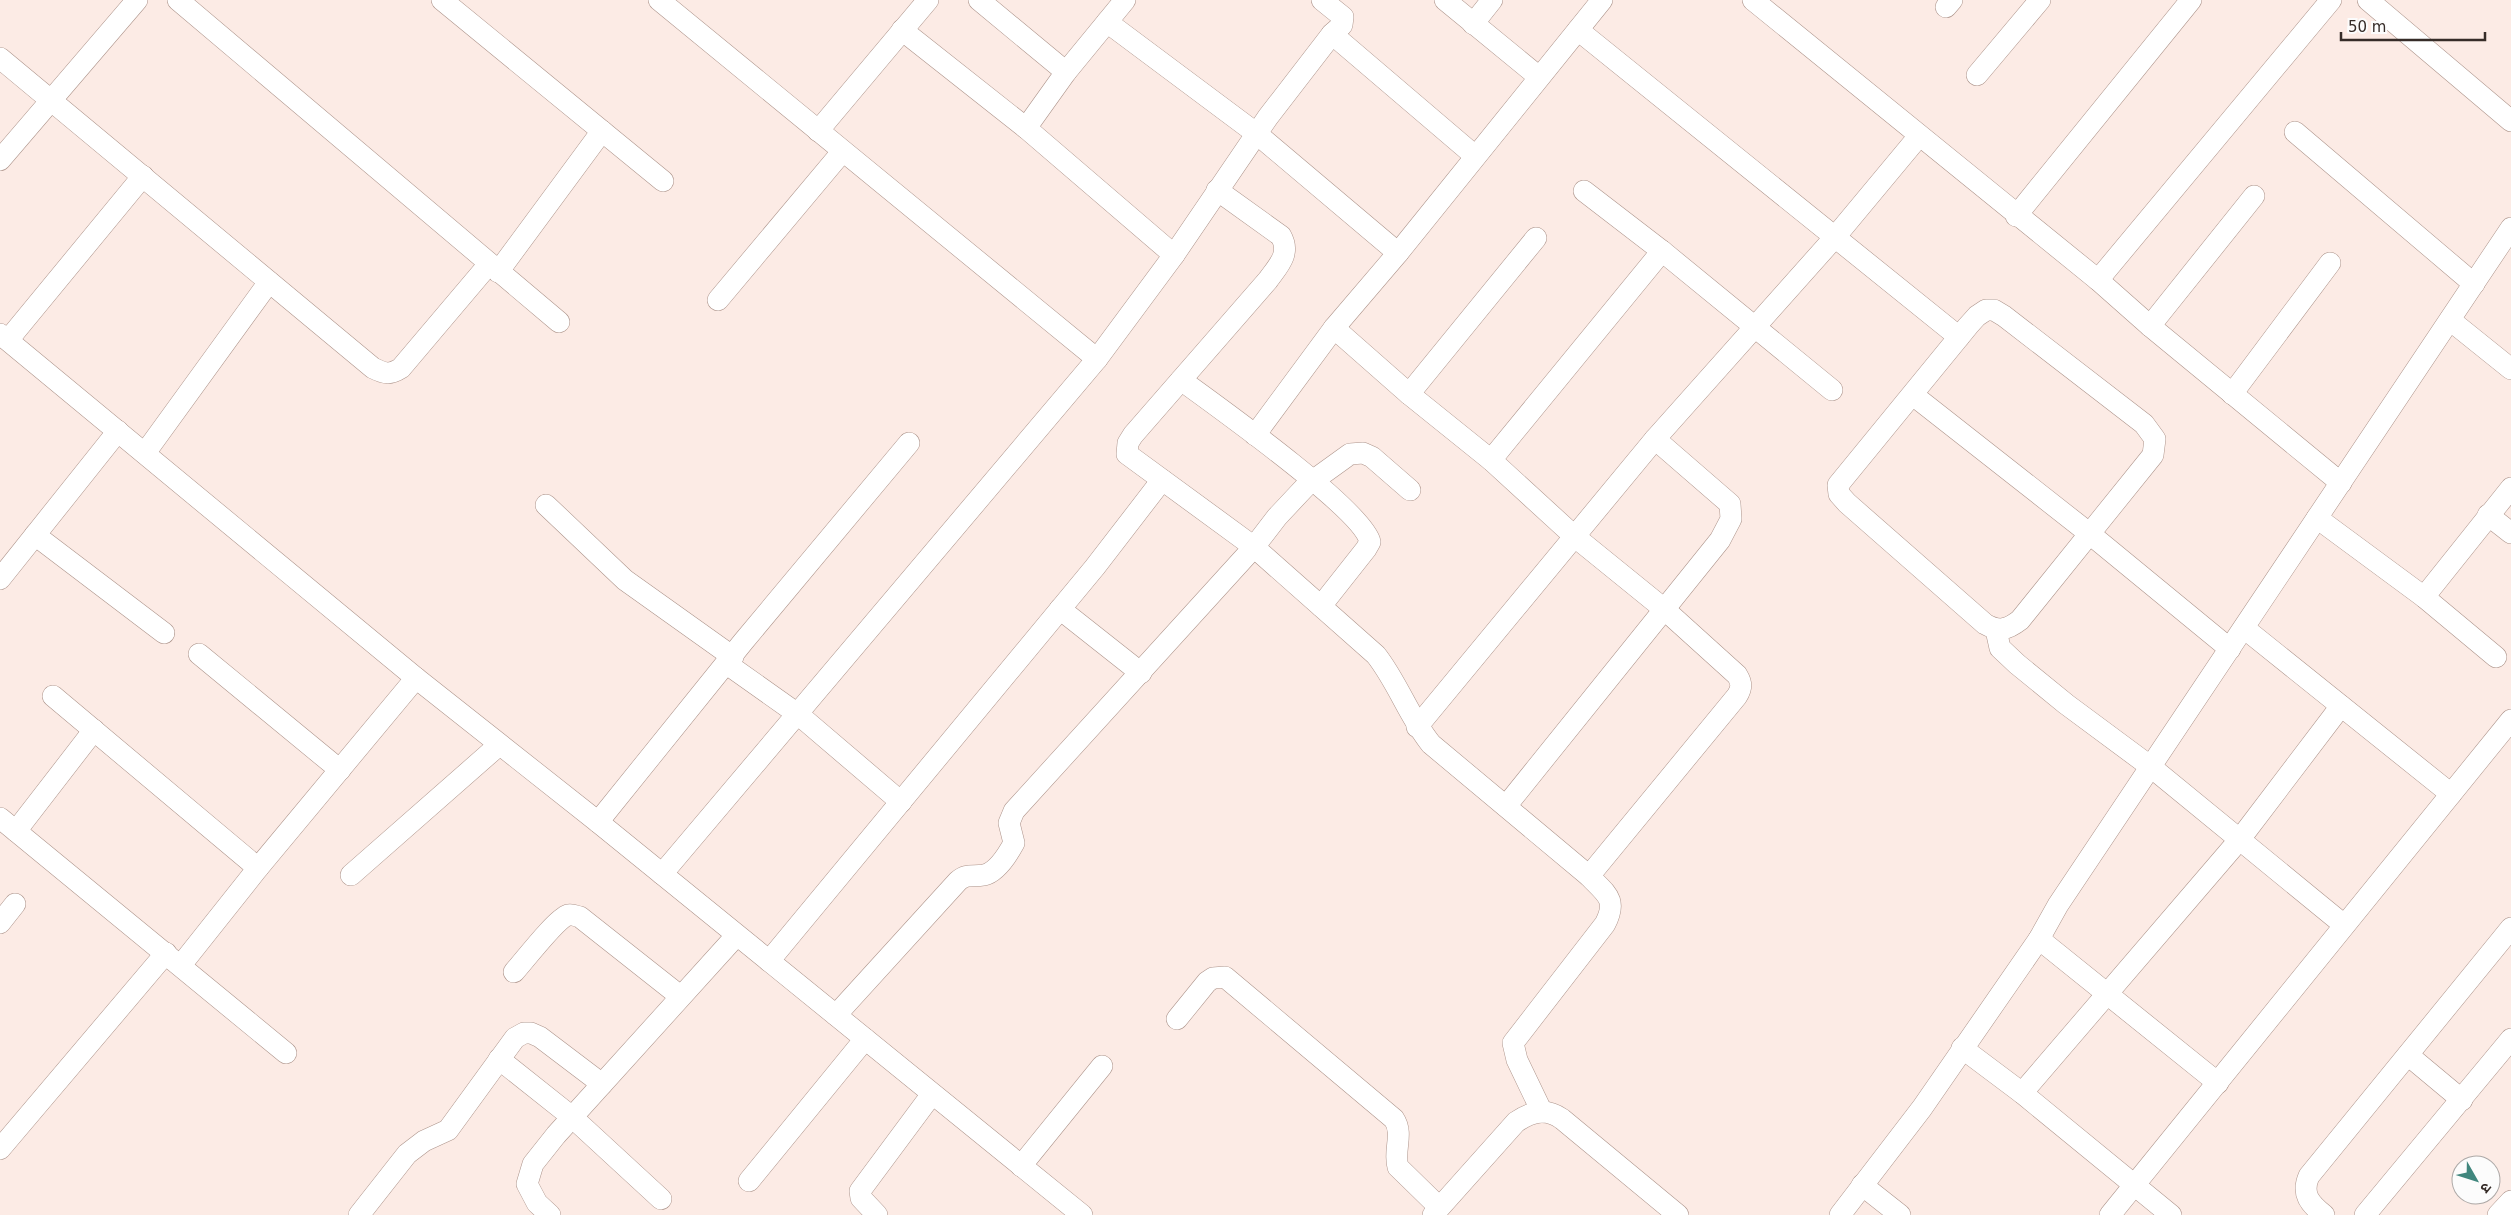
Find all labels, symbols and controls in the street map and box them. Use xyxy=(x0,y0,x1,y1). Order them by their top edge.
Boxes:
scale bar xyxy=(2341,10,2485,42)
text: 50 m xyxy=(2348,18,2386,36)
north arrow xyxy=(2451,1155,2501,1205)
text: उ xyxy=(2477,1180,2495,1197)

